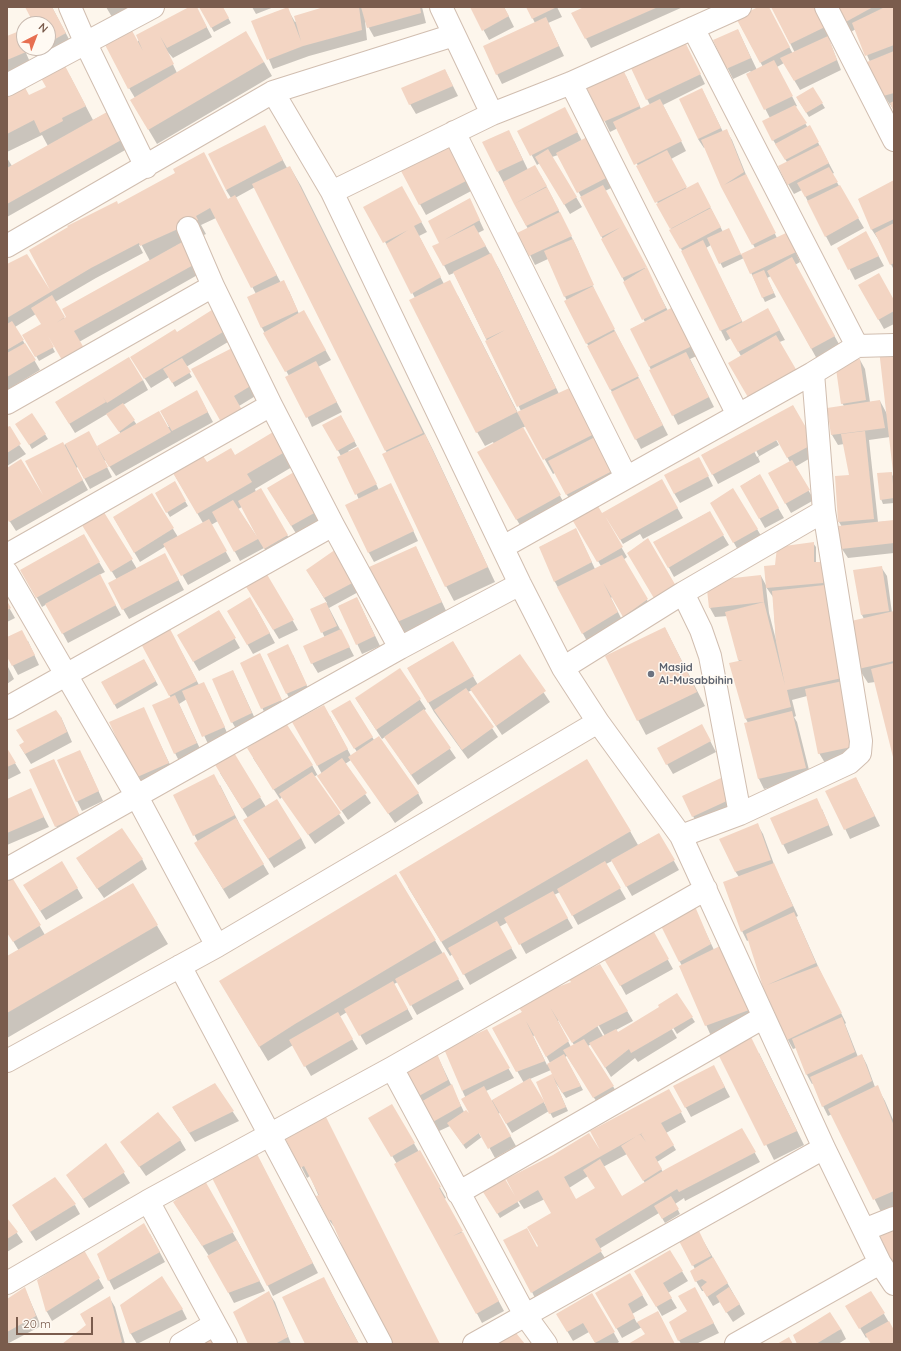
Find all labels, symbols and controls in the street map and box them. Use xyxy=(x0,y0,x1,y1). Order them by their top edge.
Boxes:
north arrow xyxy=(16,16,56,56)
text: N xyxy=(36,20,51,36)
place label: Masjid Al-Musabbihin xyxy=(659,661,733,687)
marker: Masjid Al-Musabbihin xyxy=(646,669,656,679)
scale bar xyxy=(18,1309,95,1335)
text: 20 m xyxy=(23,1316,51,1331)

